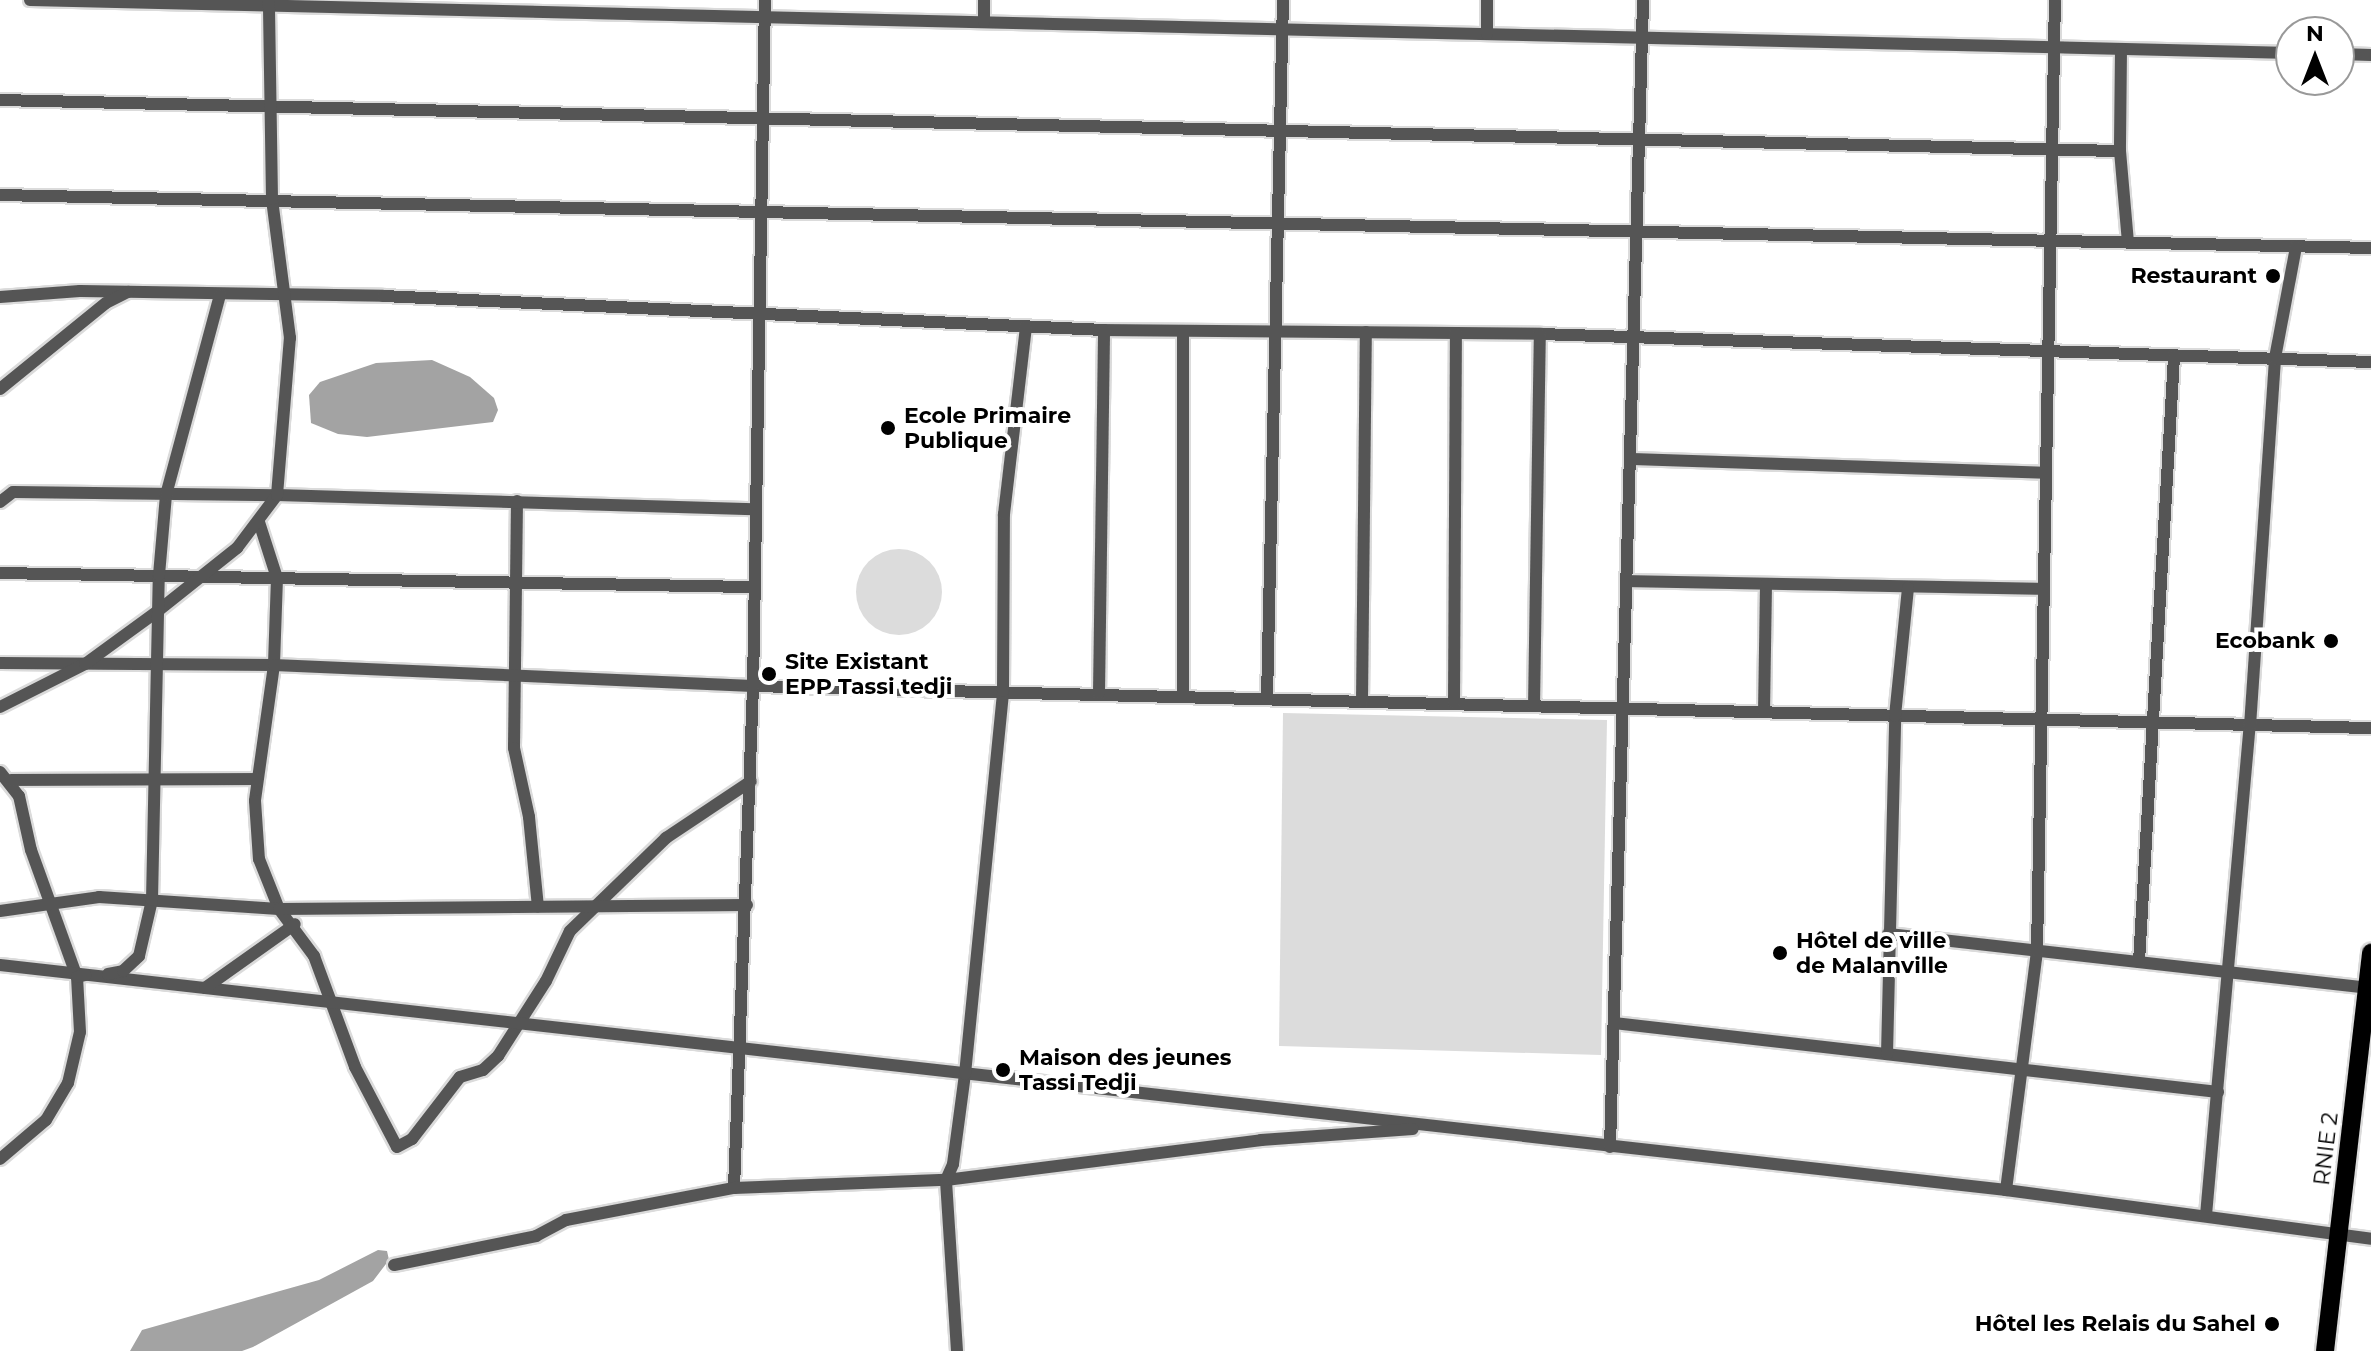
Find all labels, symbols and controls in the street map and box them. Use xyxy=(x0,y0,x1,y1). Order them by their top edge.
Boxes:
north arrow xyxy=(2275,16,2355,96)
text: N xyxy=(2306,20,2324,47)
place label: Restaurant xyxy=(2130,263,2257,289)
marker: Restaurant xyxy=(2264,267,2282,285)
place label: Ecole Primaire Publique xyxy=(904,402,1071,454)
marker: Ecole Primaire Publique xyxy=(879,419,897,437)
place label: Ecobank xyxy=(2215,628,2315,654)
marker: Ecobank xyxy=(2322,632,2340,650)
place label: Site Existant EPP Tassi tedji xyxy=(785,648,952,700)
marker: Site Existant EPP Tassi tedji xyxy=(760,665,778,683)
place label: Hôtel de ville de Malanville xyxy=(1796,927,1948,978)
marker: Hôtel de ville de Malanville xyxy=(1771,944,1789,962)
place label: Maison des jeunes Tassi Tedji xyxy=(1019,1044,1231,1096)
marker: Maison des jeunes Tassi Tedji xyxy=(994,1061,1012,1079)
street label: RNIE 2 xyxy=(2308,1111,2344,1187)
place label: Hôtel les Relais du Sahel xyxy=(1975,1311,2256,1337)
marker: Hôtel les Relais du Sahel xyxy=(2263,1315,2281,1333)

